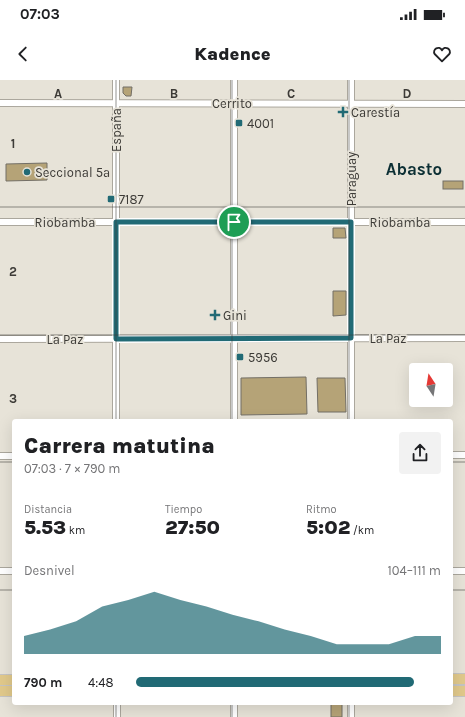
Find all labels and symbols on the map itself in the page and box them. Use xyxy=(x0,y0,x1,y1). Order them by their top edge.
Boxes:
text: A xyxy=(54,86,62,101)
text: B xyxy=(170,86,178,101)
text: C xyxy=(287,86,295,101)
text: D xyxy=(403,86,412,101)
street label: Cerrito xyxy=(212,96,252,111)
place label: Carestía xyxy=(351,105,400,120)
marker: Carestía xyxy=(338,107,348,117)
street label: España xyxy=(109,108,124,152)
place label: 4001 xyxy=(247,116,274,131)
marker: 4001 xyxy=(234,118,244,128)
text: 1 xyxy=(11,136,15,151)
street label: Paraguay xyxy=(344,152,359,206)
district label: Abasto xyxy=(386,159,442,179)
place label: Seccional 5ª xyxy=(35,165,110,180)
marker: Seccional 5ª xyxy=(22,167,32,177)
place label: 7187 xyxy=(119,192,144,207)
marker: 7187 xyxy=(106,194,116,204)
pin xyxy=(217,205,251,239)
street label: Riobamba xyxy=(35,215,95,230)
street label: Riobamba xyxy=(370,215,430,230)
text: 2 xyxy=(9,264,17,279)
place label: Gini xyxy=(223,308,247,323)
marker: Gini xyxy=(210,310,220,320)
street label: La Paz xyxy=(370,331,406,346)
street label: La Paz xyxy=(47,332,83,347)
place label: 5956 xyxy=(248,350,278,365)
marker: 5956 xyxy=(235,352,245,362)
north arrow xyxy=(409,363,453,407)
text: 3 xyxy=(9,391,17,406)

